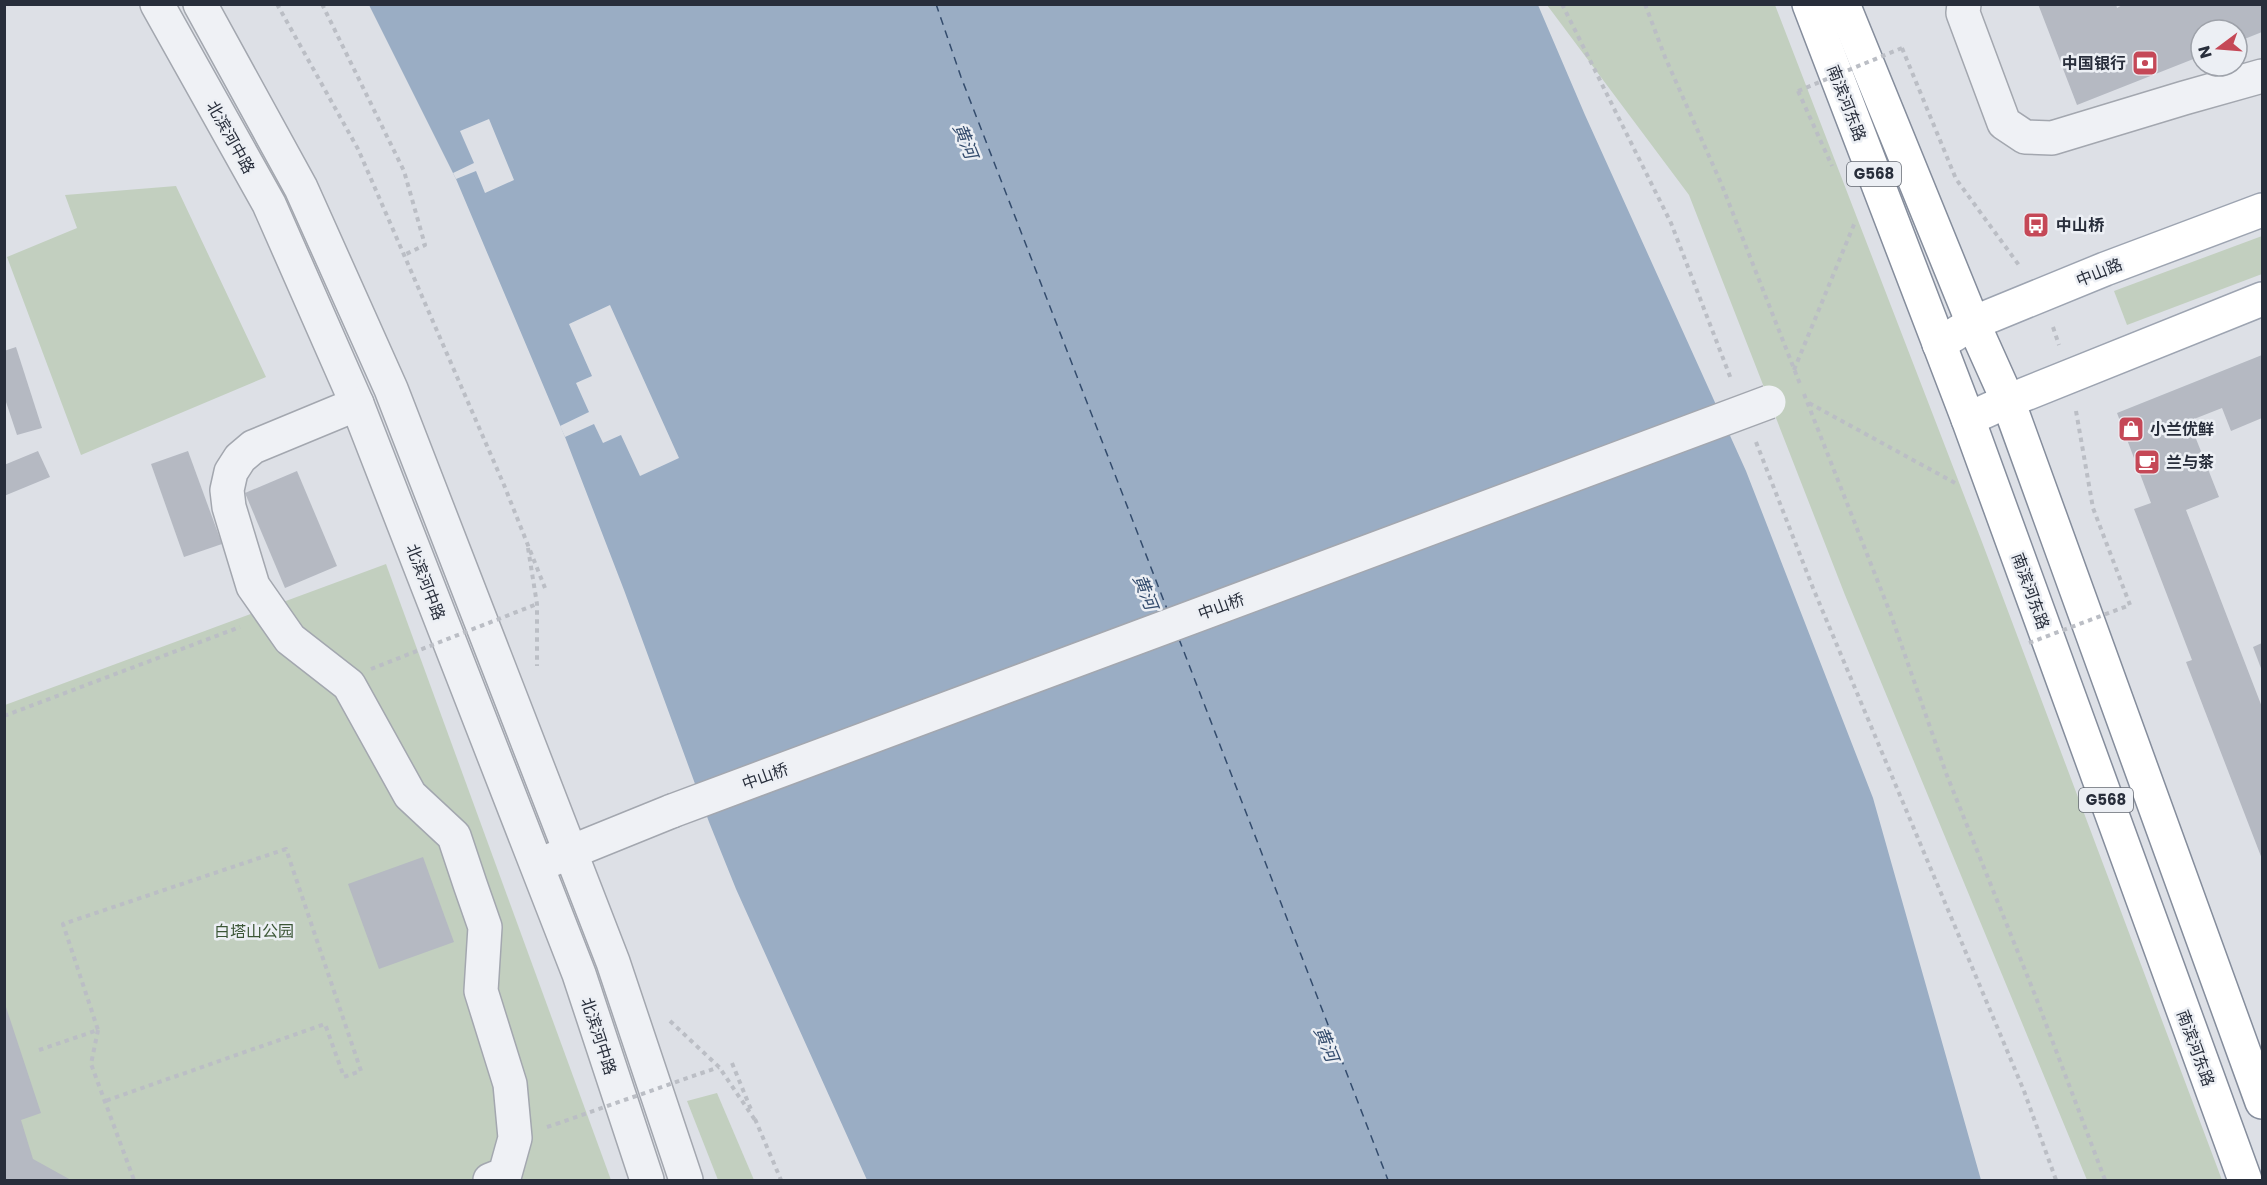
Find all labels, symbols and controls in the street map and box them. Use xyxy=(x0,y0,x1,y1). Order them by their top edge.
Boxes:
north arrow xyxy=(2189,18,2249,78)
text: N xyxy=(2192,43,2218,61)
bank icon: 中国银行 xyxy=(2130,48,2160,78)
place label: 中国银行 xyxy=(2062,52,2126,75)
street label: 南滨河东路 xyxy=(1821,62,1872,145)
street label: 北滨河中路 xyxy=(201,97,260,178)
water label: 黄河 xyxy=(947,119,985,165)
road number: G568 xyxy=(1847,162,1901,186)
bus stop icon: 中山桥 xyxy=(2021,210,2051,240)
place label: 中山桥 xyxy=(2056,214,2105,237)
street label: 中山路 xyxy=(2073,253,2126,292)
shop icon: 小兰优鲜 xyxy=(2116,414,2146,444)
place label: 小兰优鲜 xyxy=(2150,418,2214,441)
cafe icon: 兰与茶 xyxy=(2132,447,2162,477)
place label: 兰与茶 xyxy=(2166,451,2214,474)
street label: 北滨河中路 xyxy=(400,541,451,624)
street label: 南滨河东路 xyxy=(2006,550,2055,633)
water label: 黄河 xyxy=(1127,570,1165,616)
street label: 中山桥 xyxy=(1195,587,1248,625)
street label: 中山桥 xyxy=(739,757,792,795)
road number: G568 xyxy=(2079,788,2133,812)
park label: 白塔山公园 xyxy=(214,920,294,943)
street label: 北滨河中路 xyxy=(575,995,622,1078)
street label: 南滨河东路 xyxy=(2171,1007,2220,1090)
water label: 黄河 xyxy=(1308,1022,1346,1068)

